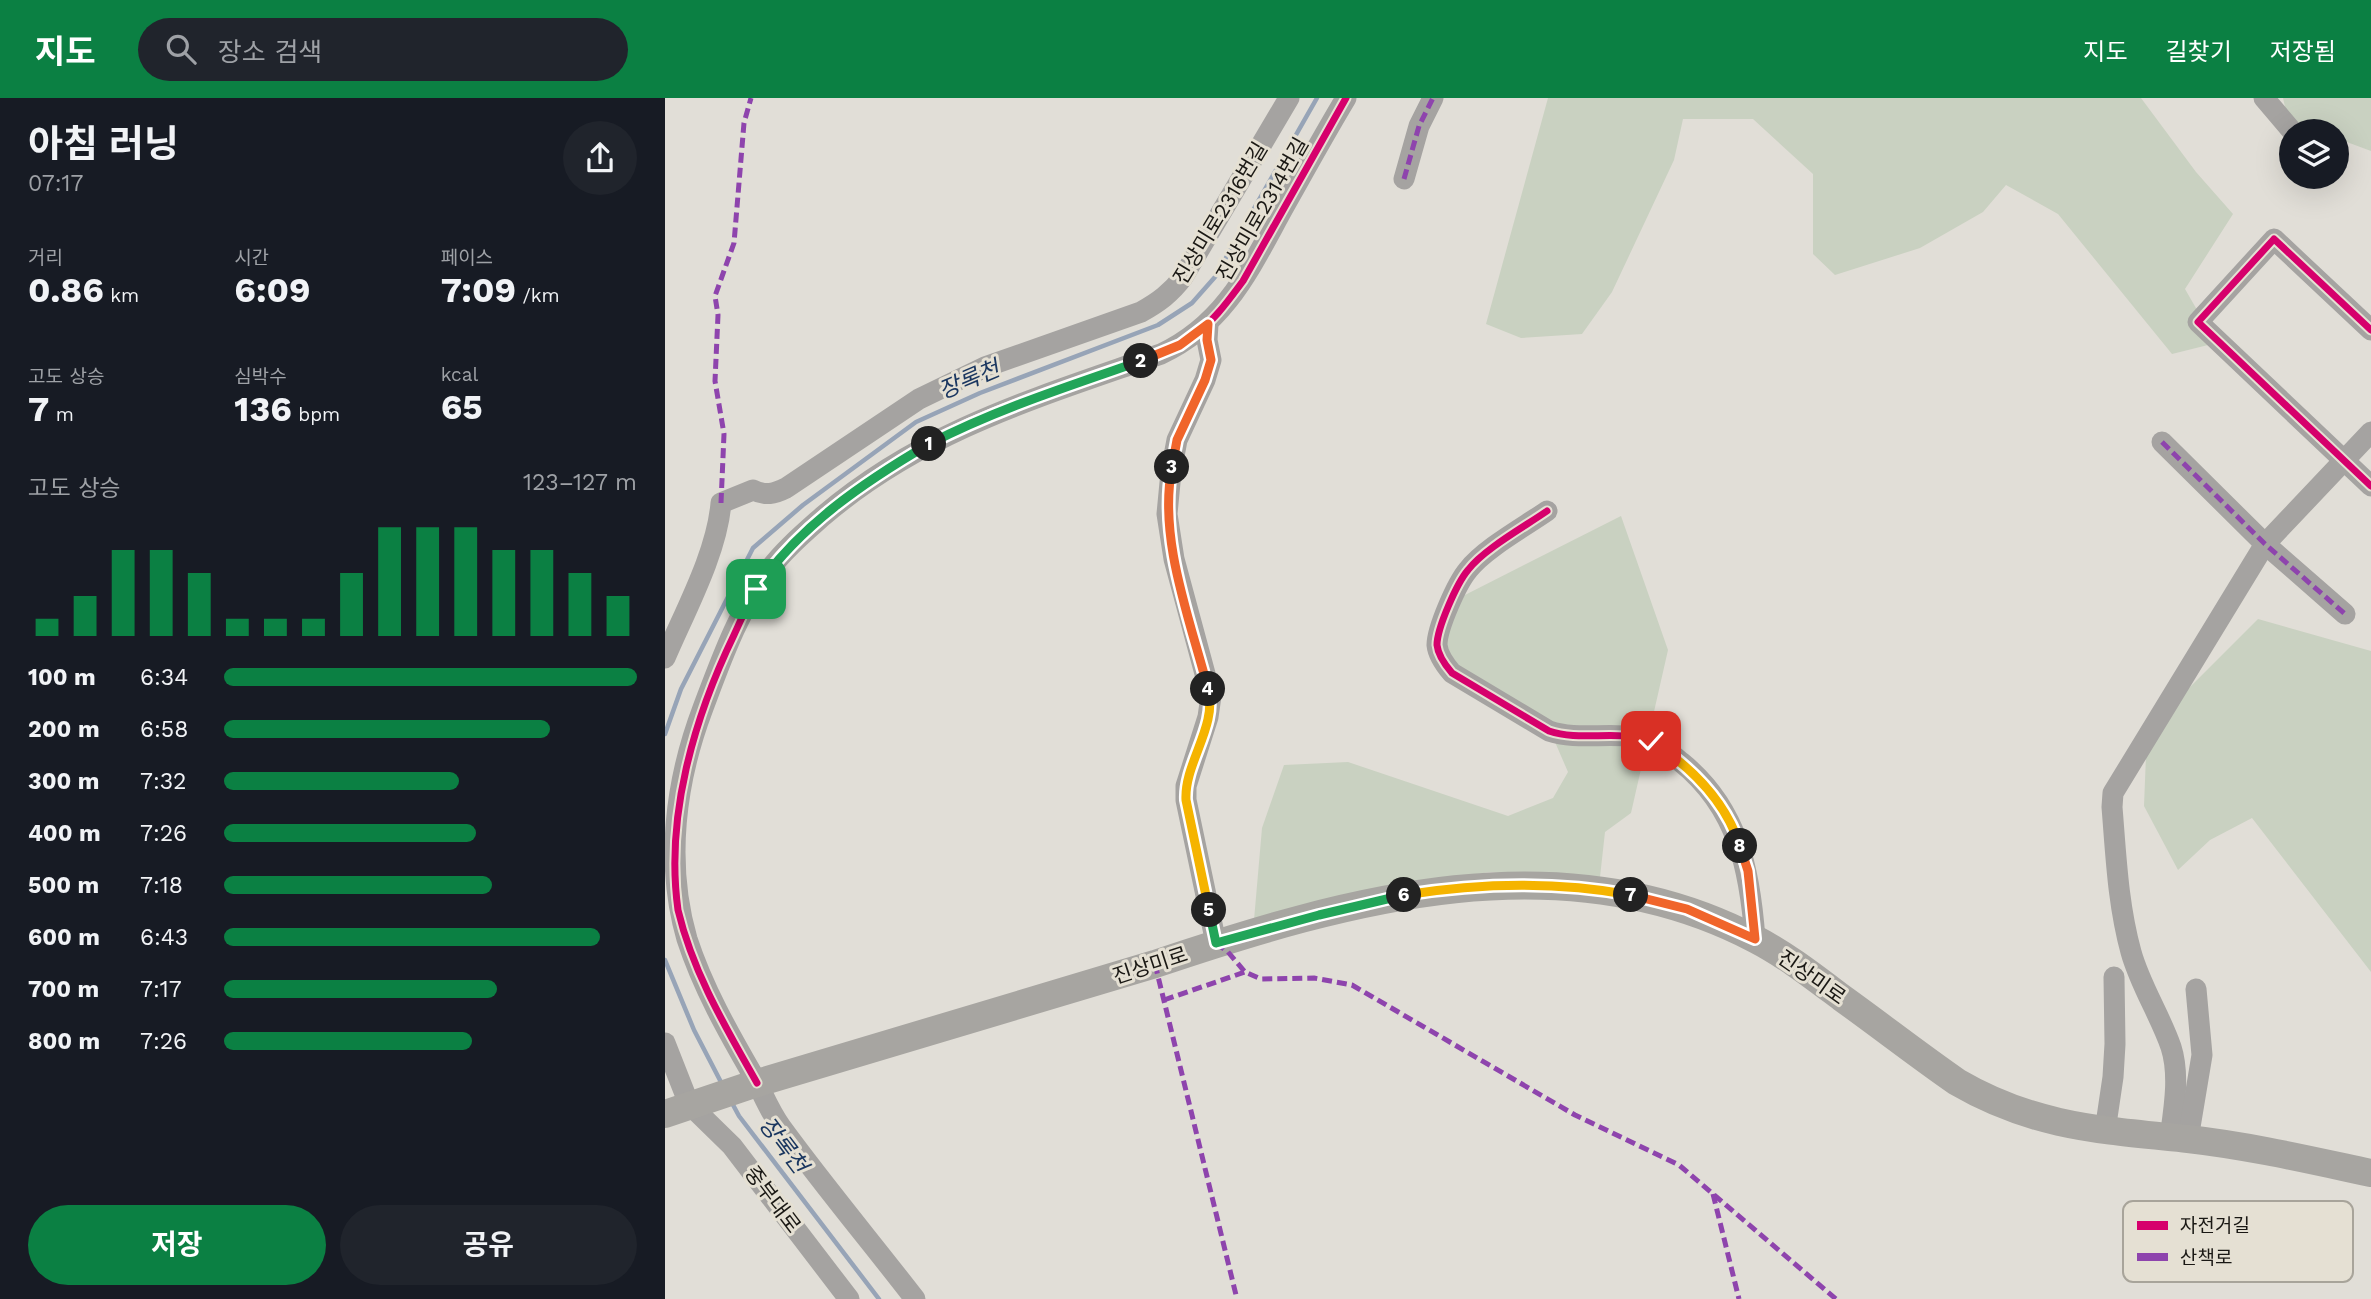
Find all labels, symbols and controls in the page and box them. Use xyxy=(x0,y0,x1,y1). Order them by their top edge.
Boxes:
search box xyxy=(138,18,628,81)
icon: search xyxy=(162,30,200,68)
text: 지도 xyxy=(35,32,96,71)
text: 장소 검색 xyxy=(218,37,322,67)
text: 지도 xyxy=(2083,38,2128,66)
text: 길찾기 xyxy=(2166,38,2232,66)
text: 저장됨 xyxy=(2270,38,2336,66)
map controls xyxy=(2279,119,2349,189)
button: layers xyxy=(2279,119,2349,189)
button: share xyxy=(563,121,637,195)
text: 아침 러닝 xyxy=(28,122,179,166)
street label: 진상미로2314번길 xyxy=(1211,133,1313,285)
street label: 진상미로2316번길 xyxy=(1168,137,1272,289)
text: 07:17 xyxy=(28,170,83,197)
text: 거리 xyxy=(28,246,63,269)
text: 시간 xyxy=(234,246,269,269)
text: 페이스 xyxy=(441,246,493,269)
text: 0.86 xyxy=(28,269,104,311)
text: 6:09 xyxy=(234,269,311,311)
text: 7:09 xyxy=(441,269,516,311)
text: km xyxy=(104,284,139,307)
text: /km xyxy=(516,284,560,307)
pin: 2 xyxy=(1123,344,1159,378)
text: 2 xyxy=(1135,349,1146,372)
water label: 장록천 xyxy=(935,354,1006,405)
text: kcal xyxy=(441,363,478,386)
text: 고도 상승 xyxy=(28,365,104,388)
text: 심박수 xyxy=(234,365,287,388)
text: 65 xyxy=(441,386,483,428)
text: 7 xyxy=(28,388,49,430)
text: 136 xyxy=(234,388,292,430)
text: m xyxy=(49,403,74,426)
text: bpm xyxy=(292,403,340,426)
pin: 1 xyxy=(911,426,947,462)
text: 1 xyxy=(924,432,933,455)
pin: 3 xyxy=(1155,450,1189,484)
text: 3 xyxy=(1166,455,1177,478)
text: 123–127 m xyxy=(523,469,637,496)
text: 고도 상승 xyxy=(28,475,120,502)
pin xyxy=(726,559,786,619)
icon: arrive xyxy=(737,570,775,608)
text: 100 m xyxy=(28,664,96,691)
text: 6:34 xyxy=(140,664,188,691)
pin: 4 xyxy=(1191,672,1225,706)
text: 4 xyxy=(1201,677,1214,700)
pin xyxy=(1621,711,1681,771)
text: 200 m xyxy=(28,716,100,743)
text: 6:58 xyxy=(140,716,188,743)
icon: check xyxy=(1632,722,1670,760)
text: 300 m xyxy=(28,768,99,795)
text: 7:32 xyxy=(140,768,187,795)
text: 400 m xyxy=(28,820,101,847)
text: 7:26 xyxy=(140,820,187,847)
pin: 8 xyxy=(1723,828,1757,864)
text: 8 xyxy=(1734,834,1745,857)
text: 500 m xyxy=(28,872,99,899)
text: 7:18 xyxy=(140,872,183,899)
pin: 6 xyxy=(1387,878,1421,912)
pin: 7 xyxy=(1613,878,1649,912)
text: 6 xyxy=(1398,883,1409,906)
text: 7 xyxy=(1625,883,1636,906)
pin: 5 xyxy=(1191,892,1227,928)
text: 5 xyxy=(1203,898,1214,921)
text: 600 m xyxy=(28,924,100,951)
text: 6:43 xyxy=(140,924,188,951)
street label: 진상미로 xyxy=(1109,941,1191,989)
street label: 진상미로 xyxy=(1773,945,1851,1009)
text: 700 m xyxy=(28,976,99,1003)
text: 7:17 xyxy=(140,976,182,1003)
text: 800 m xyxy=(28,1028,100,1055)
text: 7:26 xyxy=(140,1028,187,1055)
water label: 장록천 xyxy=(753,1112,815,1181)
street label: 중부대로 xyxy=(740,1161,806,1237)
legend xyxy=(2123,1201,2353,1282)
button: 저장 xyxy=(28,1205,326,1285)
button: 공유 xyxy=(340,1205,637,1285)
text: 자전거길 xyxy=(2180,1214,2250,1237)
text: 산책로 xyxy=(2180,1246,2232,1269)

